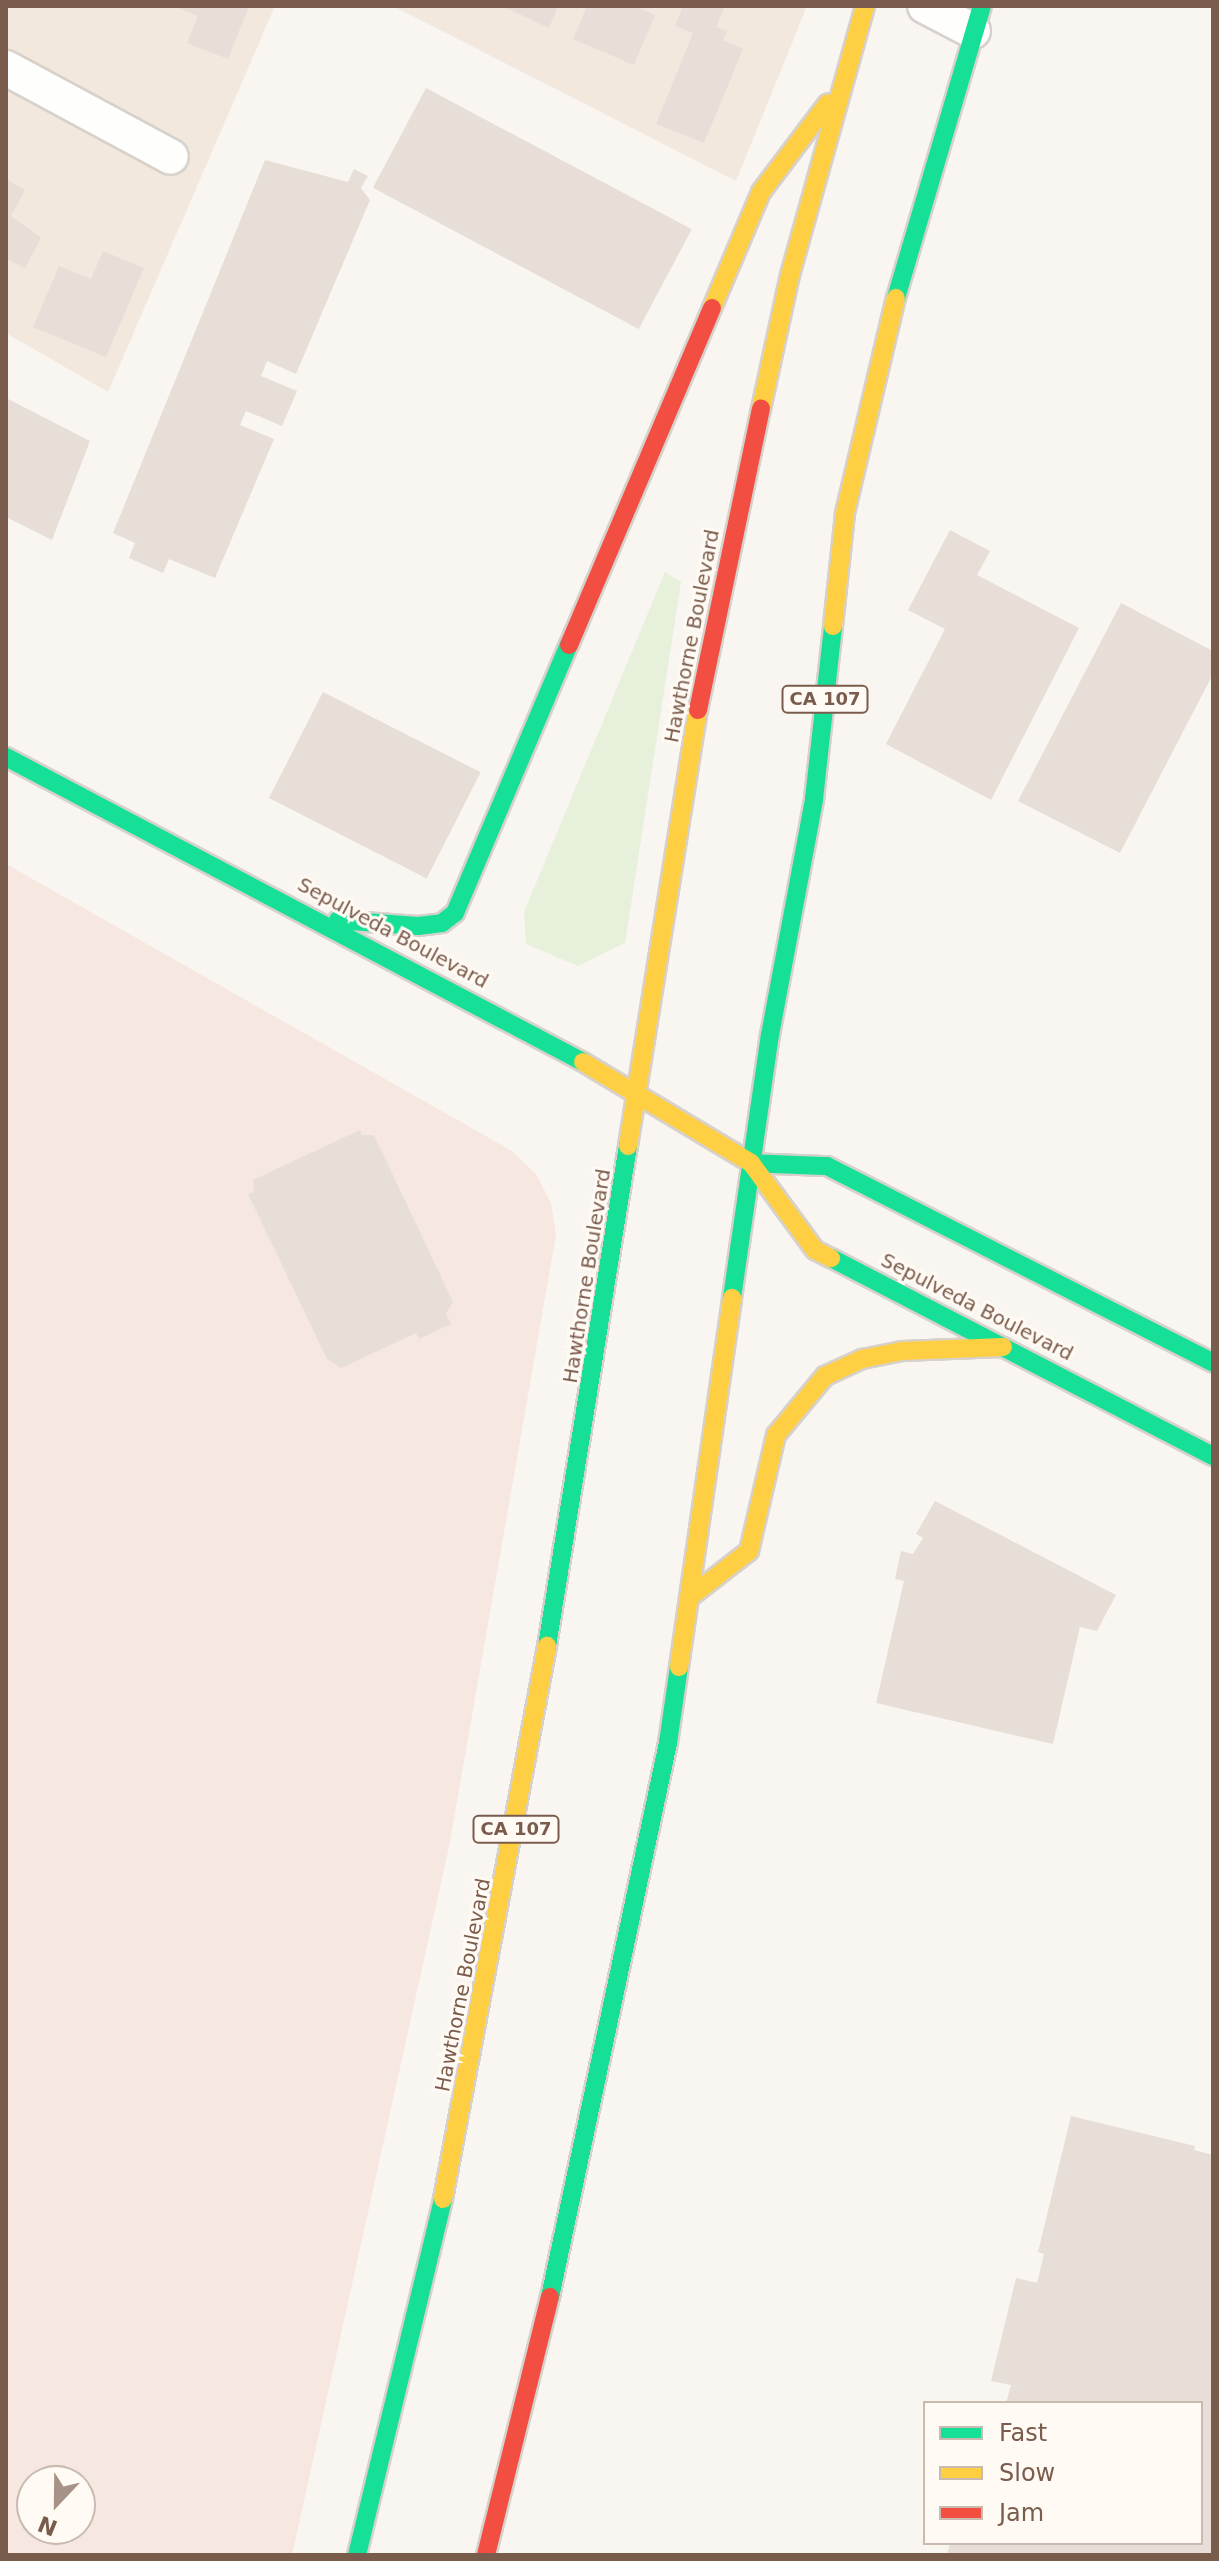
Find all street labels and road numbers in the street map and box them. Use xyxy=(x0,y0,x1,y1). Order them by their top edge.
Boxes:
street label: Hawthorne Boulevard xyxy=(660,527,724,745)
road number: CA 107 xyxy=(781,685,869,713)
street label: Sepulveda Boulevard xyxy=(294,873,492,993)
street label: Hawthorne Boulevard xyxy=(558,1167,616,1385)
street label: Sepulveda Boulevard xyxy=(877,1248,1077,1366)
road number: CA 107 xyxy=(472,1815,560,1843)
street label: Hawthorne Boulevard xyxy=(431,1876,495,2094)

